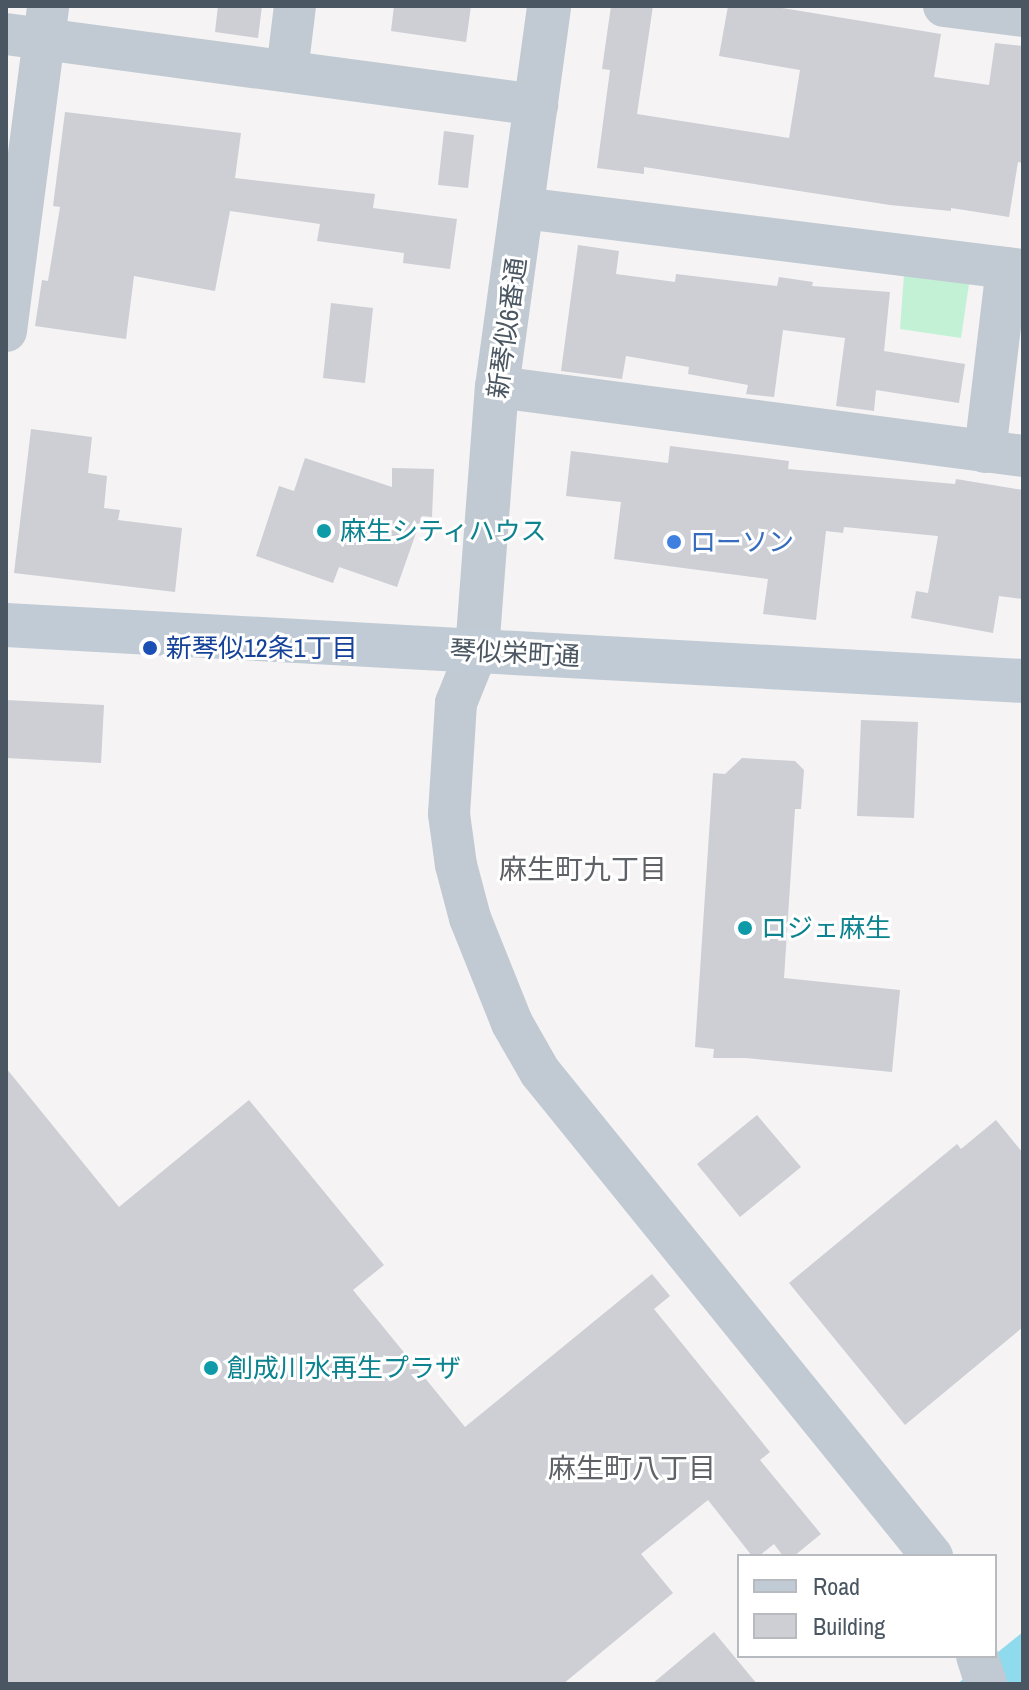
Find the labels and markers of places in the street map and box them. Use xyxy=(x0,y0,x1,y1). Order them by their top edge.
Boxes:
place label: 麻生シティハウス xyxy=(340,515,548,547)
marker: 麻生シティハウス xyxy=(315,522,333,540)
place label: ローソン xyxy=(690,526,794,558)
marker: ローソン xyxy=(665,533,683,551)
place label: 新琴似12条1丁目 xyxy=(166,632,358,664)
marker: 新琴似12条1丁目 xyxy=(141,639,159,657)
place label: ロジェ麻生 xyxy=(761,912,891,944)
marker: ロジェ麻生 xyxy=(736,919,754,937)
place label: 創成川水再生プラザ xyxy=(227,1352,461,1384)
marker: 創成川水再生プラザ xyxy=(202,1359,220,1377)

